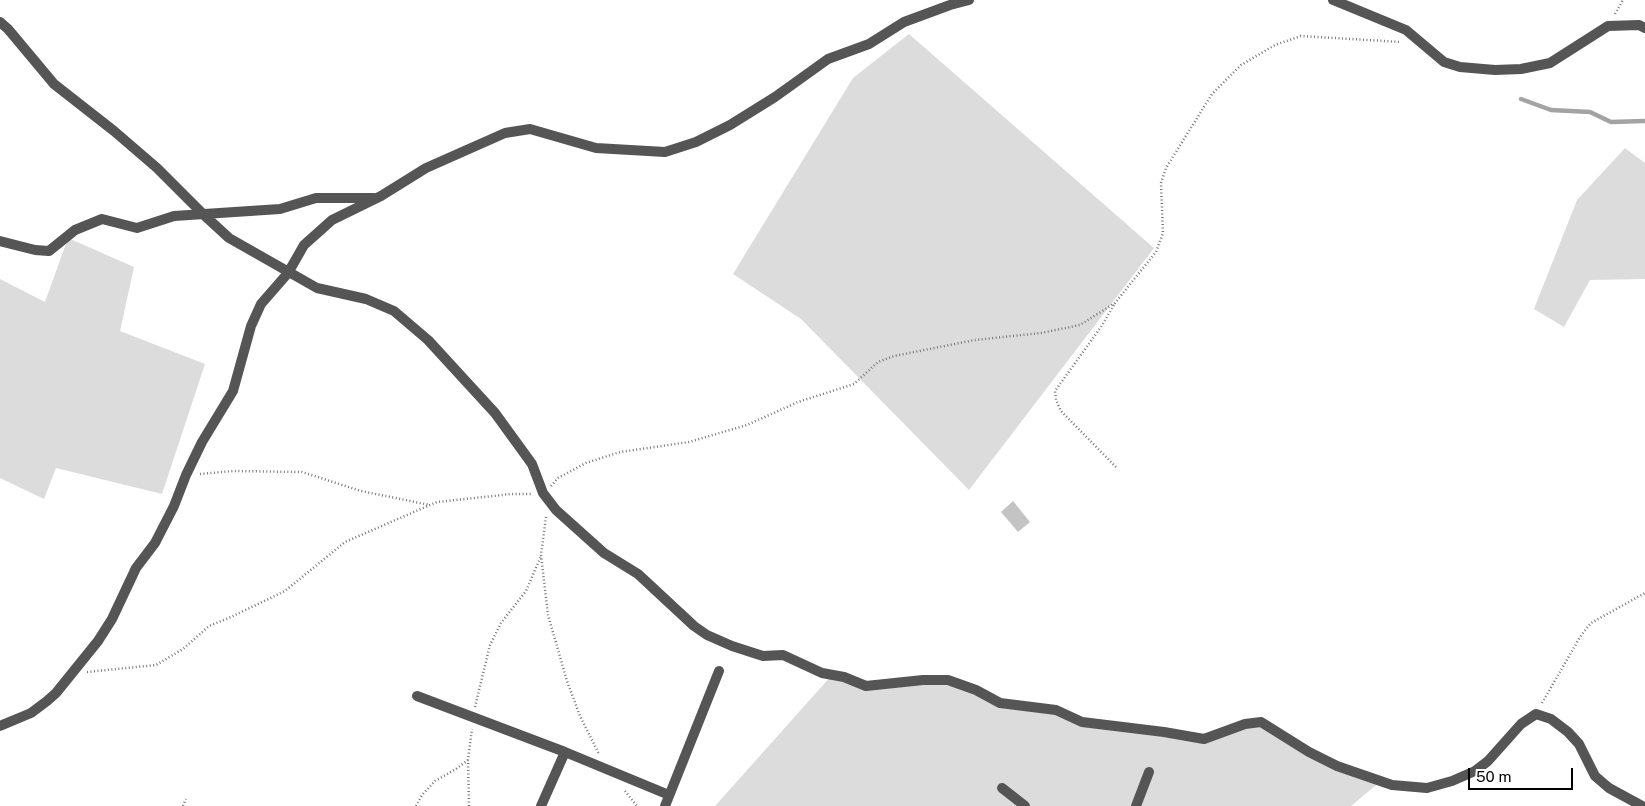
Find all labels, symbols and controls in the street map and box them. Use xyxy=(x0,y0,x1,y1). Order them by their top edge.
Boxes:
scale bar xyxy=(1470,758,1575,790)
text: 50 m xyxy=(1476,768,1511,785)

